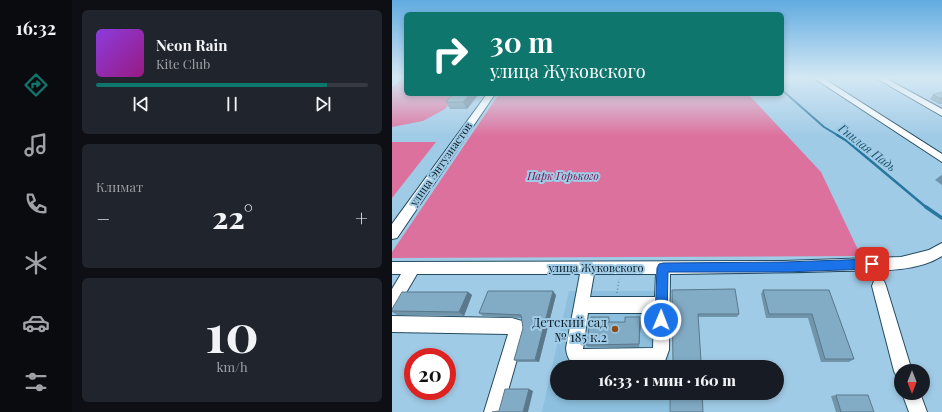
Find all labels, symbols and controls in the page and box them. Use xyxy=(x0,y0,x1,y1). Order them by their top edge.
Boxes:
text: 16:32 xyxy=(16,16,56,40)
text: 30 m xyxy=(490,23,554,60)
icon: right xyxy=(424,28,476,80)
text: Neon Rain xyxy=(156,35,227,55)
text: Kite Club xyxy=(156,55,210,72)
text: улица Жуковского xyxy=(490,59,646,83)
icon: directions xyxy=(22,71,50,99)
icon: previous xyxy=(130,93,152,115)
icon: pause xyxy=(221,93,243,115)
icon: next xyxy=(312,93,334,115)
street label: улица Энтузиастов xyxy=(405,119,475,210)
water label: Гнилая Падь xyxy=(835,119,900,175)
icon: music xyxy=(22,131,50,159)
park label: Парк Горького xyxy=(526,168,599,183)
text: Климат xyxy=(96,178,143,195)
icon: phone xyxy=(22,190,50,218)
text: 22° xyxy=(212,197,253,237)
text: − xyxy=(96,203,110,233)
text: + xyxy=(355,203,368,233)
pin xyxy=(855,247,889,281)
icon: climate xyxy=(22,249,50,277)
icon: arrive xyxy=(861,253,883,275)
street label: улица Жуковского xyxy=(547,260,644,275)
text: 10 xyxy=(205,297,259,366)
position arrow xyxy=(640,299,682,341)
icon: car xyxy=(22,309,50,337)
place label: Детский сад № 185 к.2 xyxy=(532,313,607,345)
marker: Детский сад № 185 к.2 xyxy=(610,324,620,334)
speed limit sign: 20 xyxy=(404,348,456,400)
text: km/h xyxy=(216,358,248,375)
north arrow xyxy=(894,364,930,400)
map controls xyxy=(894,364,930,400)
icon: filters xyxy=(22,368,50,396)
text: 16:33 · 1 мин · 160 m xyxy=(598,370,736,390)

